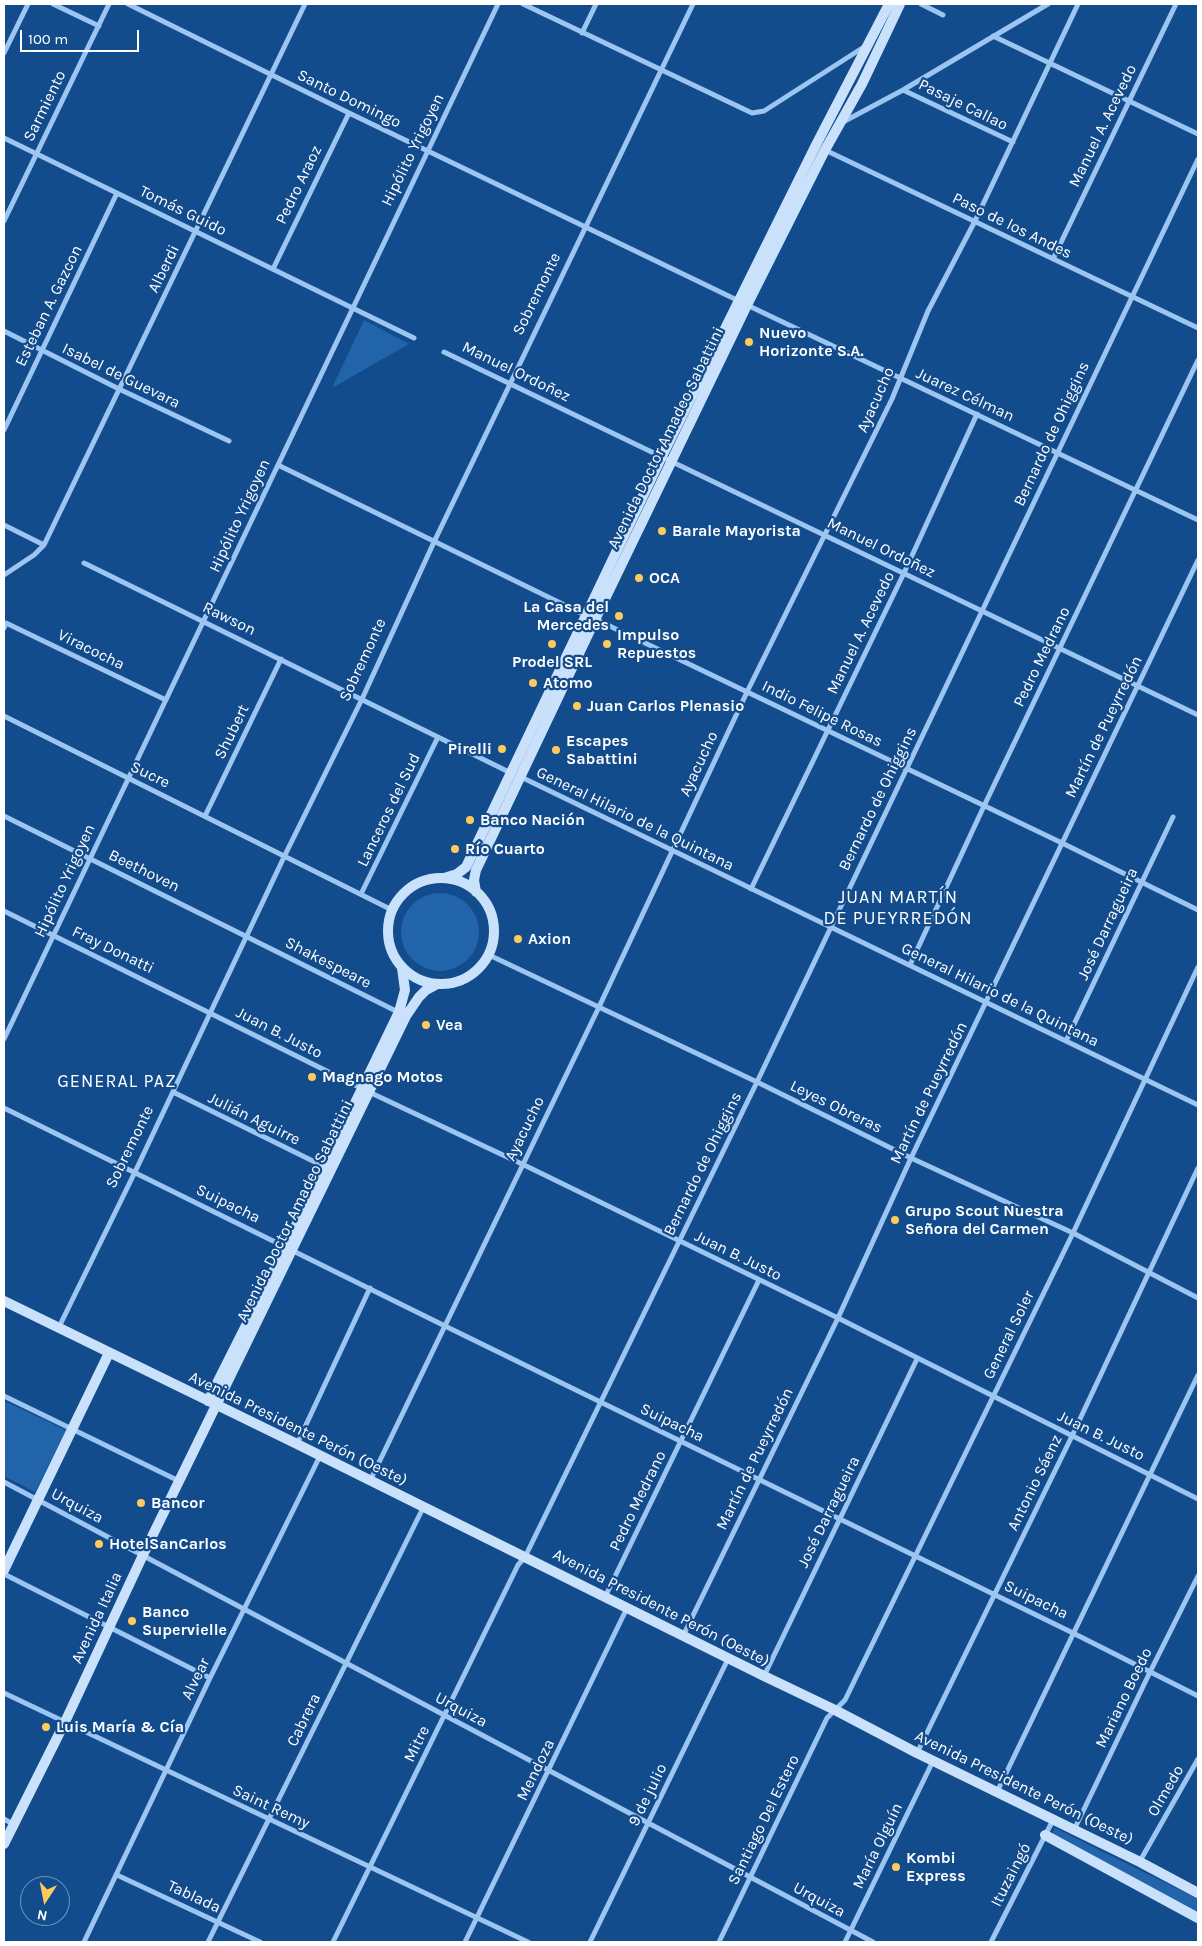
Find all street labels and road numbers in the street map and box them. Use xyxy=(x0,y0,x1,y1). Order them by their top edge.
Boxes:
street label: Manuel A. Acevedo xyxy=(1065,61,1141,191)
street label: Santo Domingo xyxy=(294,66,404,132)
street label: Sarmiento xyxy=(20,67,70,145)
street label: Pasaje Callao xyxy=(915,75,1011,135)
street label: Hipólito Yrigoyen xyxy=(377,91,449,209)
street label: Pedro Araoz xyxy=(272,143,326,227)
street label: Tomás Guido xyxy=(136,182,230,240)
street label: Paso de los Andes xyxy=(949,189,1075,263)
street label: Esteban A. Gazcon xyxy=(11,242,87,370)
street label: Alberdi xyxy=(144,242,184,296)
street label: Sobremonte xyxy=(509,250,565,338)
street label: Avenida Doctor Amadeo Sabattini xyxy=(604,324,728,552)
street label: Manuel Ordoñez xyxy=(459,338,573,406)
street label: Isabel de Guevara xyxy=(59,339,183,413)
street label: Bernardo de Ohiggins xyxy=(1010,359,1094,509)
street label: Ayacucho xyxy=(853,364,899,436)
street label: Juarez Célman xyxy=(913,364,1017,426)
street label: Hipólito Yrigoyen xyxy=(205,456,275,576)
street label: Manuel Ordoñez xyxy=(824,514,938,582)
street label: Manuel A. Acevedo xyxy=(823,568,899,698)
street label: Rawson xyxy=(199,598,259,640)
street label: Pedro Medrano xyxy=(1009,604,1075,710)
street label: Sobremonte xyxy=(335,615,391,705)
street label: Viracocha xyxy=(54,626,128,674)
street label: Martín de Pueyrredón xyxy=(1061,653,1147,801)
street label: Indio Felipe Rosas xyxy=(759,676,885,752)
street label: Shubert xyxy=(211,701,253,763)
street label: Bernardo de Ohiggins xyxy=(835,724,921,874)
street label: Ayacucho xyxy=(676,728,722,800)
street label: Lanceros del Sud xyxy=(353,750,425,870)
street label: Sucre xyxy=(127,757,173,793)
street label: General Hilario de la Quintana xyxy=(533,763,737,875)
street label: Hipólito Yrigoyen xyxy=(30,821,100,941)
street label: Beethoven xyxy=(105,846,183,896)
street label: José Darragueira xyxy=(1074,865,1142,983)
street label: Fray Donatti xyxy=(69,922,157,978)
street label: Shakespeare xyxy=(282,933,374,993)
street label: General Hilario de la Quintana xyxy=(898,939,1102,1051)
street label: Juan B. Justo xyxy=(233,1003,325,1063)
street label: Martín de Pueyrredón xyxy=(886,1019,972,1167)
street label: Leyes Obreras xyxy=(787,1076,885,1138)
street label: Julián Aguirre xyxy=(205,1088,303,1150)
street label: Bernardo de Ohiggins xyxy=(660,1089,746,1239)
street label: Ayacucho xyxy=(501,1094,549,1164)
street label: Avenida Doctor Amadeo Sabattini xyxy=(233,1097,357,1325)
street label: Sobremonte xyxy=(102,1103,158,1191)
street label: Suipacha xyxy=(193,1180,263,1228)
street label: Juan B. Justo xyxy=(691,1227,785,1285)
street label: General Soler xyxy=(979,1288,1039,1382)
street label: Avenida Presidente Perón (Oeste) xyxy=(186,1368,410,1490)
street label: Martín de Pueyrredón xyxy=(712,1385,798,1533)
street label: Suipacha xyxy=(637,1399,707,1447)
street label: Juan B. Justo xyxy=(1054,1407,1148,1465)
street label: Antonio Sáenz xyxy=(1003,1432,1067,1534)
street label: Pedro Medrano xyxy=(605,1448,671,1554)
street label: José Darragueira xyxy=(794,1453,864,1571)
street label: Urquiza xyxy=(48,1484,106,1528)
street label: Avenida Presidente Perón (Oeste) xyxy=(549,1545,773,1671)
street label: Avenida Italia xyxy=(67,1569,127,1667)
street label: Suipacha xyxy=(1001,1576,1071,1624)
street label: Mariano Boedo xyxy=(1091,1645,1157,1751)
street label: Alvear xyxy=(178,1655,214,1703)
street label: Urquiza xyxy=(432,1688,490,1732)
street label: Cabrera xyxy=(283,1690,325,1750)
street label: Mitre xyxy=(400,1723,434,1765)
street label: Avenida Presidente Perón (Oeste) xyxy=(912,1727,1136,1849)
street label: Mendoza xyxy=(513,1736,559,1804)
street label: Santiago Del Estero xyxy=(724,1752,804,1888)
street label: 9 de julio xyxy=(625,1761,671,1829)
street label: Olmedo xyxy=(1144,1762,1188,1820)
street label: Saint Remy xyxy=(229,1781,313,1833)
street label: María Olguín xyxy=(849,1800,907,1892)
street label: Ituzaingó xyxy=(987,1840,1035,1910)
street label: Tablada xyxy=(164,1876,224,1918)
street label: Urquiza xyxy=(790,1878,848,1922)

